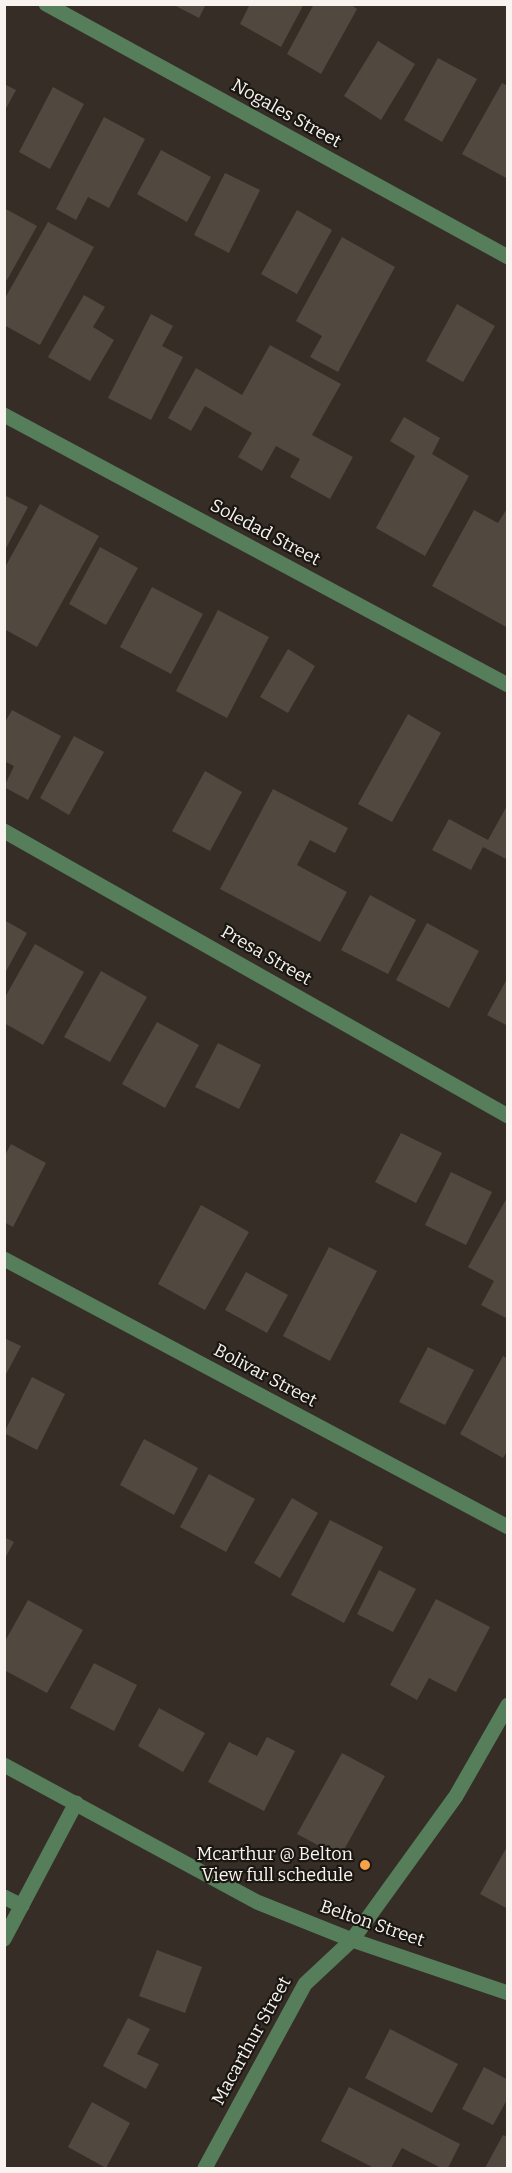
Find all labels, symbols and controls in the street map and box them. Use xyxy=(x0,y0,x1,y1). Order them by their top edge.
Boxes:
street label: Nogales Street xyxy=(227,75,345,153)
street label: Soledad Street xyxy=(206,495,324,571)
street label: Presa Street xyxy=(217,921,315,991)
street label: Bolivar Street xyxy=(210,1340,320,1412)
place label: Mcarthur @ Belton View full schedule xyxy=(197,1844,353,1886)
marker: Mcarthur @ Belton View full schedule xyxy=(358,1858,372,1872)
street label: Belton Street xyxy=(317,1896,427,1952)
street label: Macarthur Street xyxy=(208,1973,296,2109)

